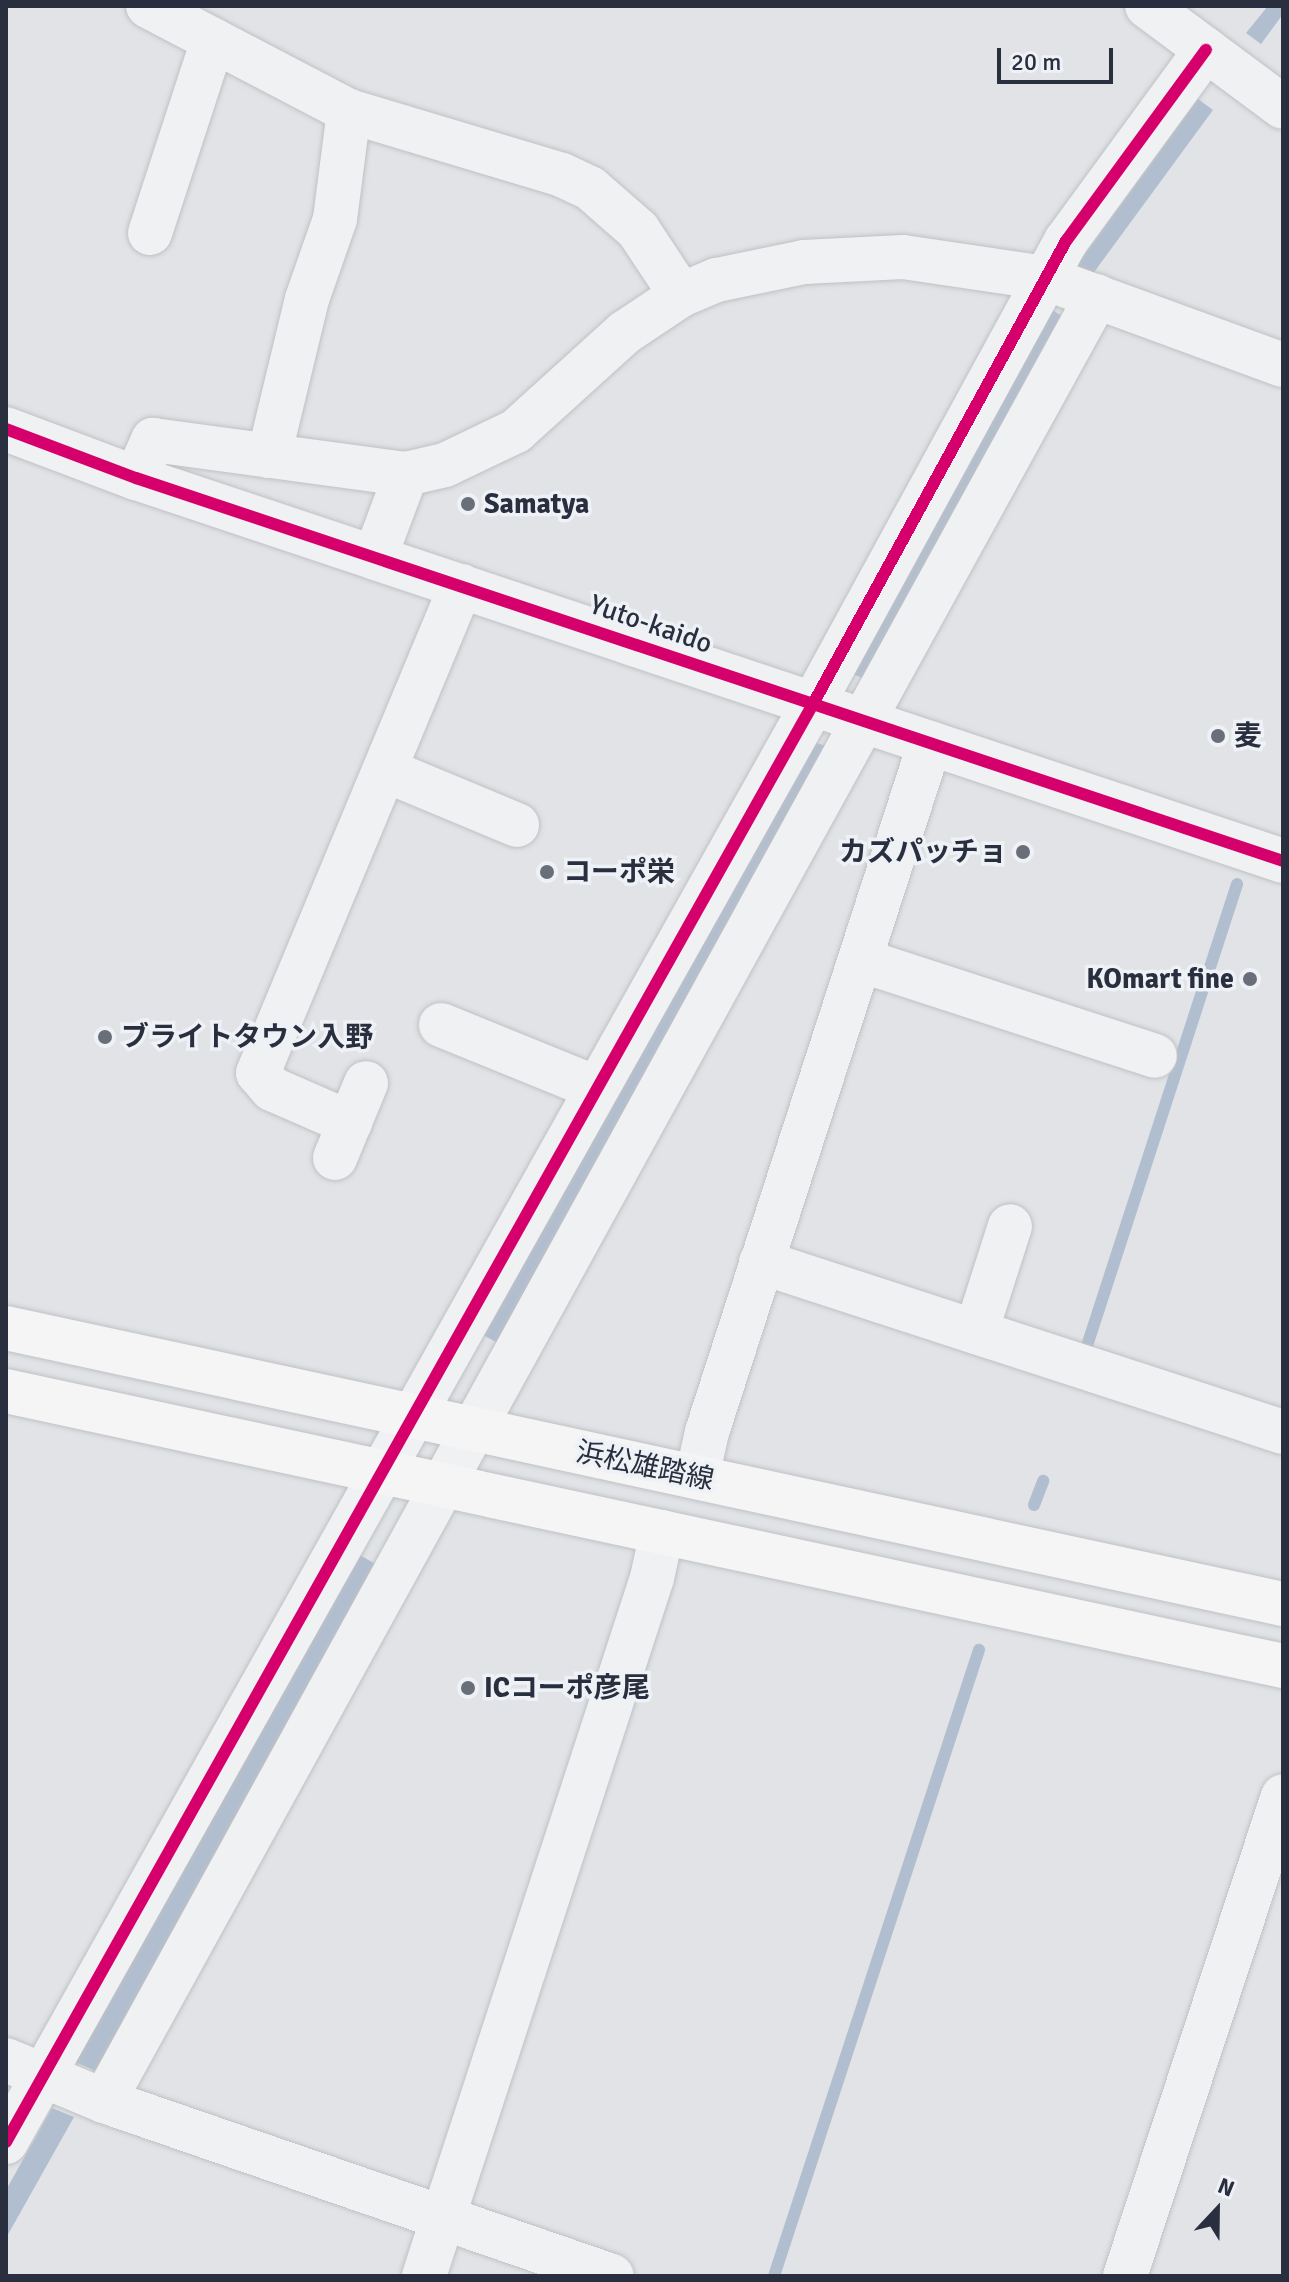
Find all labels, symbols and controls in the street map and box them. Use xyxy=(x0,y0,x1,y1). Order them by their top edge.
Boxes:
scale bar xyxy=(1001,32,1117,82)
text: 20 m xyxy=(1011,47,1061,77)
place label: Samatya xyxy=(484,487,589,521)
marker: Samatya xyxy=(459,495,477,513)
street label: Yuto-kaido xyxy=(585,587,717,661)
place label: 麦 xyxy=(1234,719,1262,753)
marker: 麦 xyxy=(1209,727,1227,745)
place label: カズパッチョ xyxy=(839,835,1007,869)
marker: カズパッチョ xyxy=(1014,843,1032,861)
place label: コーポ栄 xyxy=(563,855,675,889)
marker: コーポ栄 xyxy=(538,863,556,881)
place label: KOmart fine xyxy=(1086,962,1234,996)
marker: KOmart fine xyxy=(1241,970,1259,988)
place label: ブライトタウン入野 xyxy=(121,1020,373,1054)
marker: ブライトタウン入野 xyxy=(96,1028,114,1046)
street label: 浜松雄踏線 xyxy=(573,1435,717,1497)
place label: ICコーポ彦尾 xyxy=(484,1671,650,1705)
marker: ICコーポ彦尾 xyxy=(459,1679,477,1697)
north arrow xyxy=(1177,2170,1257,2250)
text: N xyxy=(1214,2172,1238,2203)

